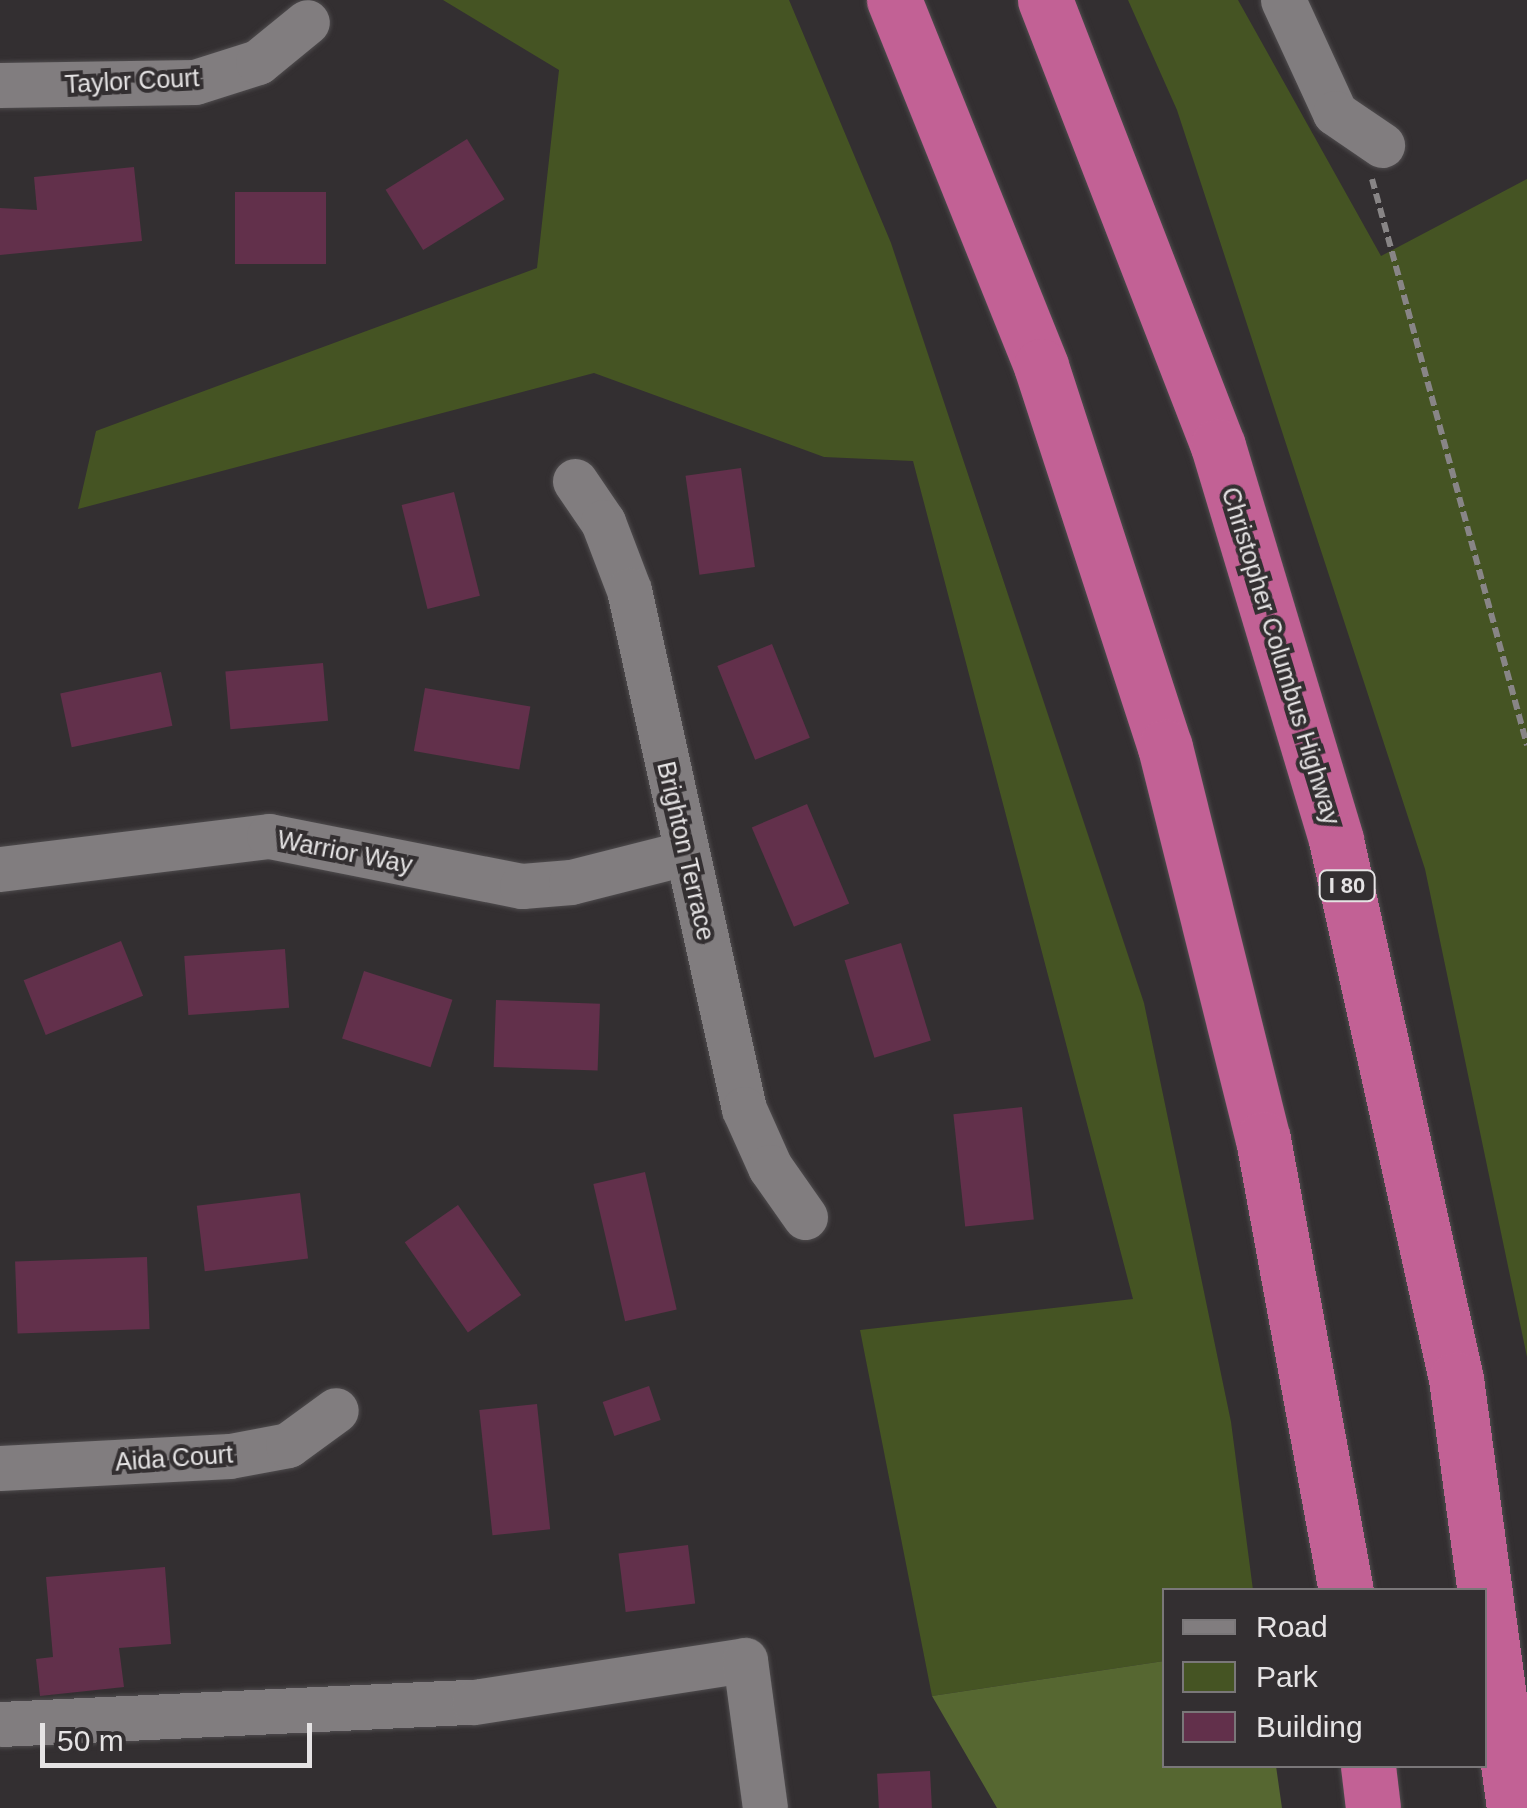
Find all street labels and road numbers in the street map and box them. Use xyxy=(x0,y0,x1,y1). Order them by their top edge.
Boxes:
street label: Taylor Court xyxy=(64,62,200,100)
street label: Christopher Columbus Highway xyxy=(1215,484,1347,828)
street label: Brighton Terrace xyxy=(651,758,721,944)
street label: Warrior Way xyxy=(275,824,415,880)
road number: I 80 xyxy=(1317,869,1377,903)
street label: Aida Court xyxy=(114,1439,234,1477)

